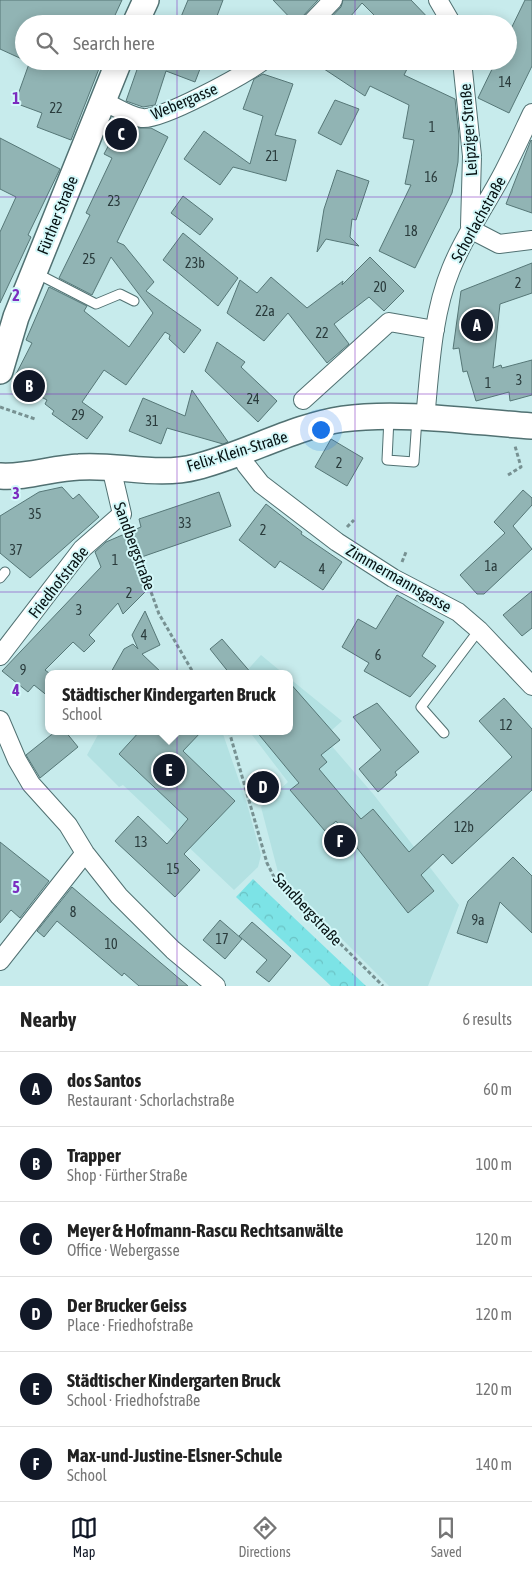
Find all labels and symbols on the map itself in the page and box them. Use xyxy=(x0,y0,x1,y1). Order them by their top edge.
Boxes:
house number: 14 xyxy=(498,74,512,90)
street label: Webergasse xyxy=(148,79,220,124)
street label: Leipziger Straße xyxy=(456,83,481,177)
text: 1 xyxy=(12,89,20,107)
house number: 22 xyxy=(49,100,63,116)
pin: C xyxy=(105,115,137,153)
house number: 1 xyxy=(429,119,435,135)
house number: 21 xyxy=(265,148,279,164)
house number: 16 xyxy=(424,169,438,185)
street label: Fürther Straße xyxy=(33,173,81,257)
street label: Schorlachstraße xyxy=(447,173,509,265)
house number: 23 xyxy=(107,193,121,209)
house number: 18 xyxy=(404,223,418,239)
house number: 25 xyxy=(82,251,96,267)
house number: 23b xyxy=(185,255,205,271)
house number: 2 xyxy=(515,275,521,291)
house number: 20 xyxy=(373,279,387,295)
text: 2 xyxy=(12,286,20,304)
house number: 22a xyxy=(255,303,275,319)
pin: A xyxy=(461,306,493,344)
house number: 22 xyxy=(315,325,329,341)
pin: B xyxy=(13,367,45,405)
house number: 3 xyxy=(516,372,522,388)
house number: 1 xyxy=(485,375,491,391)
house number: 24 xyxy=(246,391,260,407)
house number: 29 xyxy=(71,407,85,423)
house number: 31 xyxy=(145,413,159,429)
your location xyxy=(308,417,334,443)
street label: Felix-Klein-Straße xyxy=(184,427,290,475)
house number: 2 xyxy=(336,455,342,471)
text: 3 xyxy=(12,484,20,502)
street label: Sandbergstraße xyxy=(110,500,159,593)
house number: 35 xyxy=(28,506,42,522)
house number: 33 xyxy=(178,515,192,531)
house number: 2 xyxy=(260,522,266,538)
street label: Zimmermannsgasse xyxy=(343,541,455,616)
house number: 37 xyxy=(9,542,23,558)
street label: Friedhofstraße xyxy=(24,543,92,621)
house number: 1 xyxy=(112,552,118,568)
house number: 1a xyxy=(484,558,498,574)
house number: 4 xyxy=(319,561,326,577)
house number: 2 xyxy=(126,585,132,601)
house number: 3 xyxy=(76,602,82,618)
house number: 4 xyxy=(141,627,148,643)
house number: 6 xyxy=(375,647,382,663)
house number: 9 xyxy=(20,662,26,678)
text: 4 xyxy=(11,681,20,699)
house number: 12 xyxy=(499,717,513,733)
pin: E xyxy=(153,751,185,789)
pin: D xyxy=(247,768,279,806)
house number: 12b xyxy=(454,819,474,835)
pin: F xyxy=(324,822,356,860)
house number: 13 xyxy=(134,834,148,850)
house number: 15 xyxy=(166,861,180,877)
street label: Sandbergstraße xyxy=(269,869,346,950)
text: 5 xyxy=(12,878,20,896)
house number: 8 xyxy=(70,904,77,920)
house number: 9a xyxy=(471,912,485,928)
house number: 17 xyxy=(215,931,229,947)
house number: 10 xyxy=(104,936,118,952)

